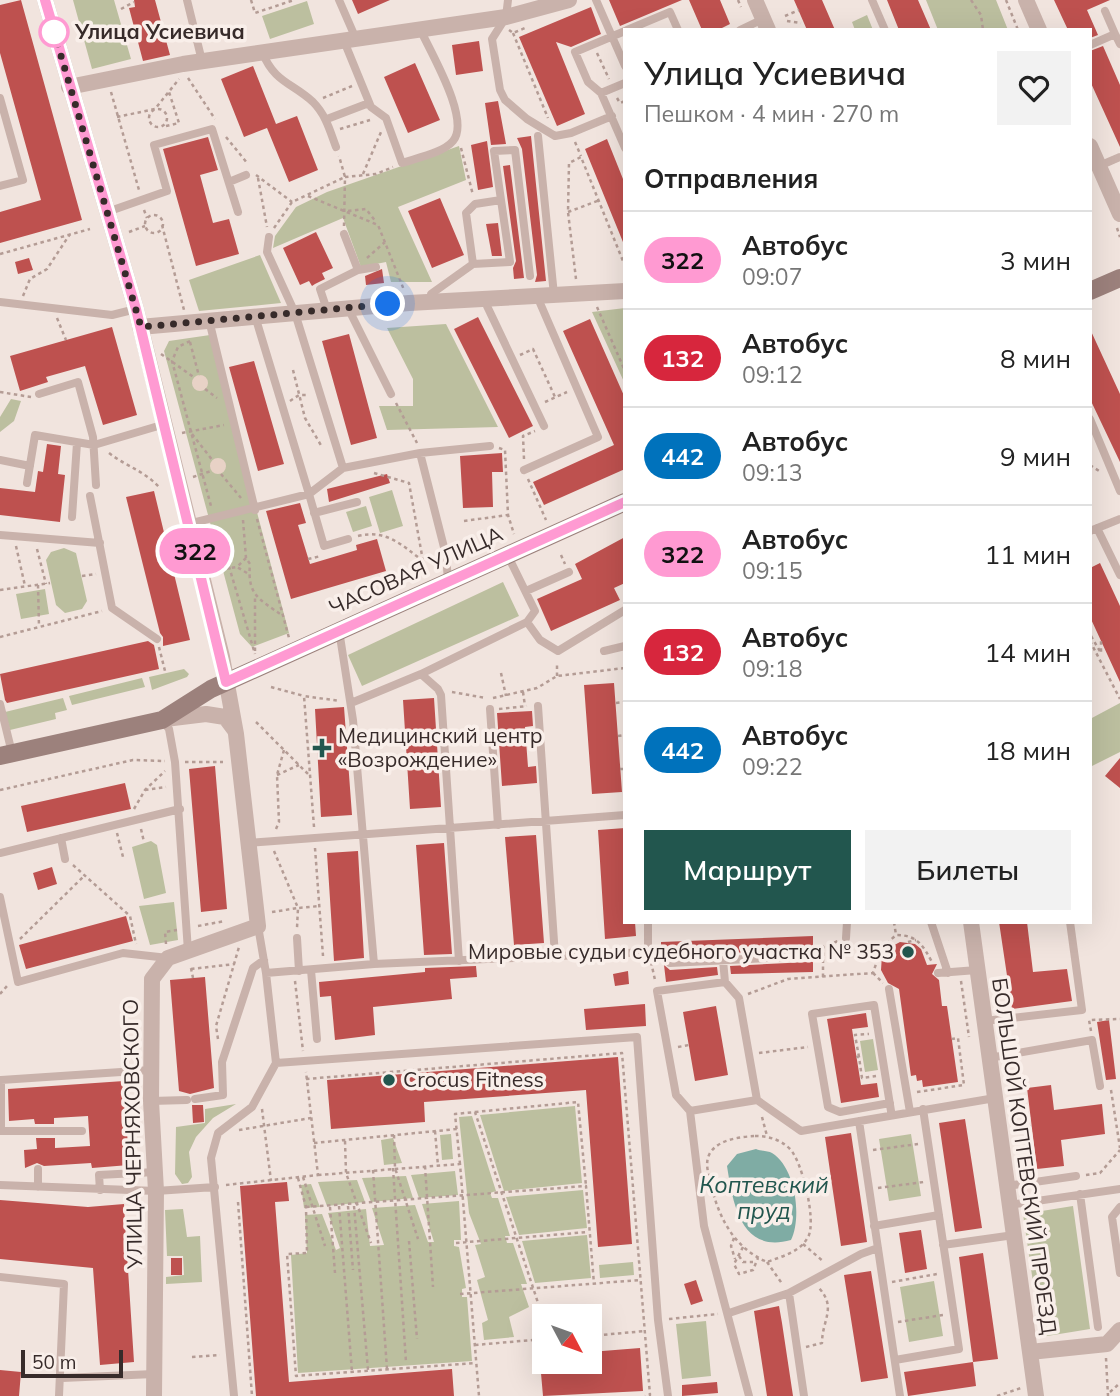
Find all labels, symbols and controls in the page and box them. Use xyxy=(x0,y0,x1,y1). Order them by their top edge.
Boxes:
marker: Улица Усиевича xyxy=(39,17,69,47)
place label: Улица Усиевича xyxy=(74,18,245,44)
button: heart xyxy=(997,51,1071,125)
text: Улица Усиевича xyxy=(644,52,906,93)
text: Пешком · 4 мин · 270 m xyxy=(644,99,899,128)
text: Отправления xyxy=(644,162,818,195)
text: Автобус xyxy=(742,229,848,262)
text: 3 мин xyxy=(1000,244,1071,277)
text: 322 xyxy=(661,245,704,275)
text: 09:07 xyxy=(742,262,802,291)
your location xyxy=(370,286,405,321)
text: Автобус xyxy=(742,327,848,360)
text: 8 мин xyxy=(1000,342,1071,375)
text: 132 xyxy=(661,343,704,373)
text: 09:12 xyxy=(742,360,802,389)
text: Автобус xyxy=(742,425,848,458)
text: 9 мин xyxy=(1000,440,1071,473)
text: 442 xyxy=(661,441,704,471)
text: 09:13 xyxy=(742,458,802,487)
street label: ЧАСОВАЯ УЛИЦА xyxy=(325,520,507,620)
text: Автобус xyxy=(742,523,848,556)
line badge: 322 xyxy=(155,528,235,574)
text: 322 xyxy=(173,536,217,566)
text: 11 мин xyxy=(984,538,1071,571)
text: 322 xyxy=(661,539,704,569)
text: 09:15 xyxy=(742,556,802,585)
text: Автобус xyxy=(742,621,848,654)
text: 14 мин xyxy=(984,636,1071,669)
text: 132 xyxy=(661,637,704,667)
text: 09:18 xyxy=(742,654,802,683)
text: Автобус xyxy=(742,719,848,752)
place label: Медицинский центр «Возрождение» xyxy=(338,722,543,772)
text: 18 мин xyxy=(984,734,1071,767)
text: 442 xyxy=(661,735,704,765)
marker: Медицинский центр «Возрождение» xyxy=(312,738,332,758)
text: 09:22 xyxy=(742,752,802,781)
button: Маршрут xyxy=(644,830,851,910)
button: Билеты xyxy=(865,830,1071,910)
place label: Мировые судьи судебного участка № 353 xyxy=(468,938,894,964)
marker: Мировые судьи судебного участка № 353 xyxy=(900,944,916,960)
street label: БОЛЬШОЙ КОПТЕВСКИЙ ПРОЕЗД xyxy=(987,976,1063,1336)
street label: УЛИЦА ЧЕРНЯХОВСКОГО xyxy=(117,999,147,1270)
place label: Crocus Fitness xyxy=(403,1066,544,1092)
marker: Crocus Fitness xyxy=(381,1072,397,1088)
water label: Коптевский пруд xyxy=(699,1170,829,1225)
north arrow xyxy=(532,1304,602,1374)
map controls xyxy=(532,1304,602,1374)
scale bar xyxy=(21,1347,122,1379)
text: 50 m xyxy=(32,1350,76,1374)

